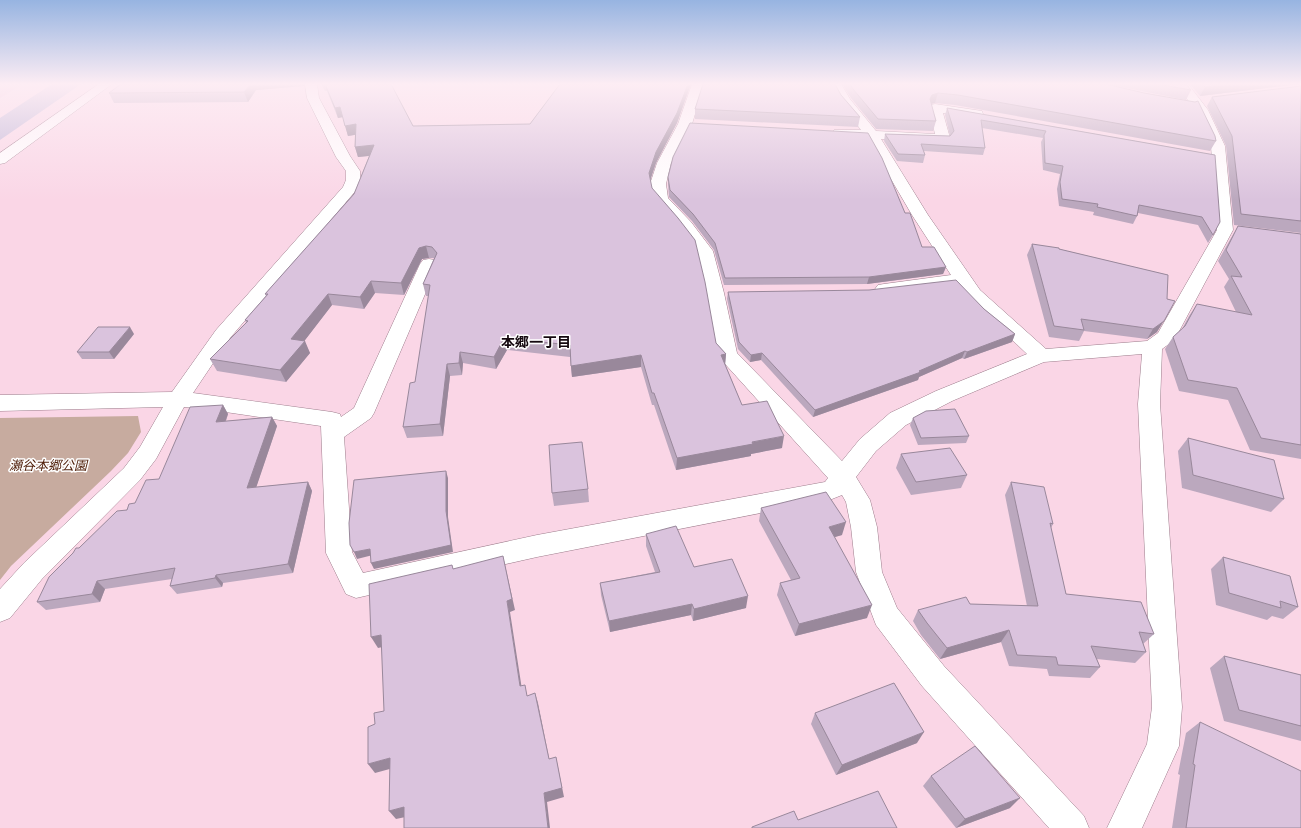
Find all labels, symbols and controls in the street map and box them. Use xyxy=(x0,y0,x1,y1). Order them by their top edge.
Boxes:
district label: 本郷一丁目 xyxy=(501,332,571,353)
park label: 瀬谷本郷公園 xyxy=(9,456,89,476)

